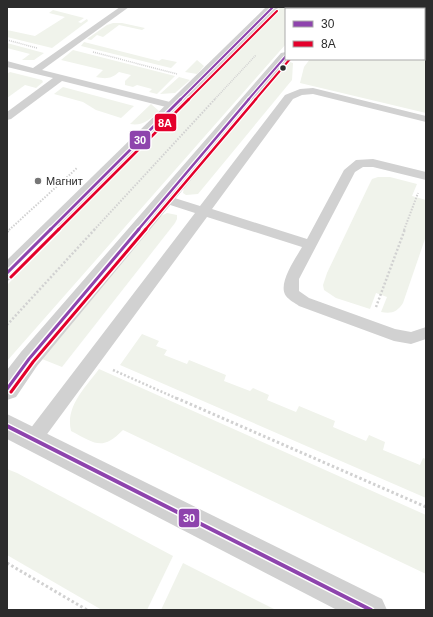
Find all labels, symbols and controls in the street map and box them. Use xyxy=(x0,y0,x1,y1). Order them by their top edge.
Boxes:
legend xyxy=(285,8,425,60)
text: 30 xyxy=(321,17,335,31)
text: 8А xyxy=(321,37,336,51)
unlabelled marker xyxy=(278,63,288,73)
line badge: 8А xyxy=(154,113,177,132)
text: 8А xyxy=(158,117,172,129)
line badge: 30 xyxy=(129,130,151,150)
text: 30 xyxy=(134,134,146,146)
place label: Магнит xyxy=(46,175,83,187)
marker: Магнит xyxy=(33,176,43,186)
line badge: 30 xyxy=(178,508,200,528)
text: 30 xyxy=(183,512,195,524)

